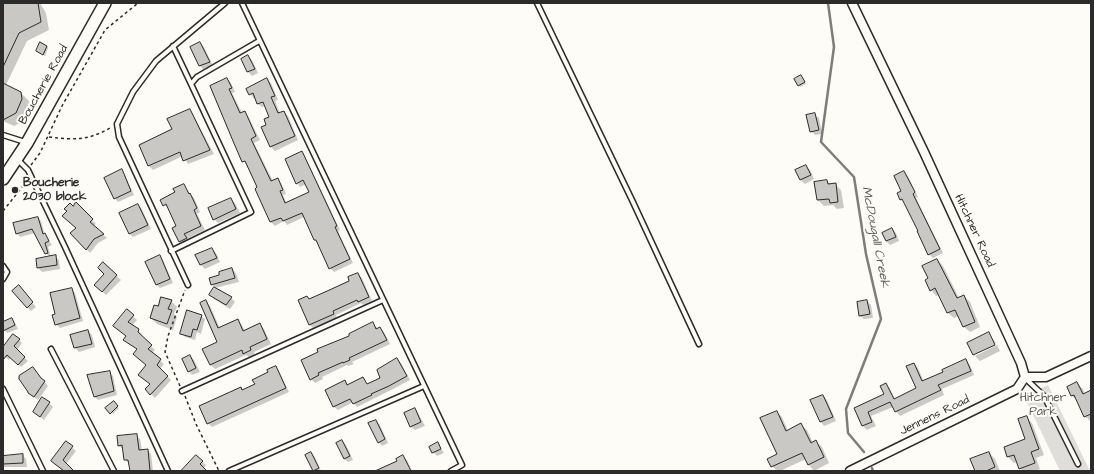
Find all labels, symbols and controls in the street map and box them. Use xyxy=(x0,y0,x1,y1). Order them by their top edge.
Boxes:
street label: Boucherie Road xyxy=(16,43,72,127)
place label: Boucherie 2030 block xyxy=(23,176,86,204)
marker: Boucherie 2030 block xyxy=(10,185,20,195)
water label: McDougall Creek xyxy=(858,185,892,289)
street label: Hitchner Road xyxy=(951,192,997,270)
park label: Hitchner Park xyxy=(1020,391,1066,419)
street label: Jennens Road xyxy=(898,393,972,439)

